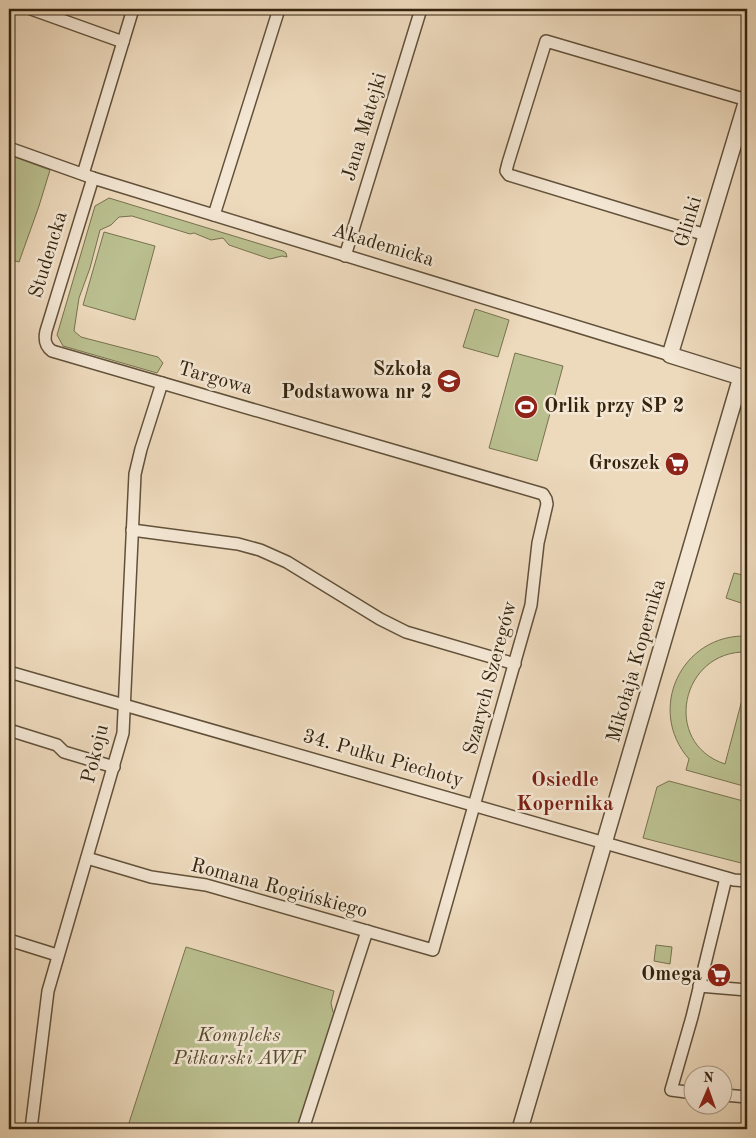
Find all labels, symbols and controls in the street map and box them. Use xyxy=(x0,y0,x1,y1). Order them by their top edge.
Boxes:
street label: Jana Matejki xyxy=(339,71,391,183)
street label: Glinki xyxy=(672,194,706,250)
street label: Studencka xyxy=(26,209,72,301)
street label: Akademicka xyxy=(330,221,436,271)
street label: Targowa xyxy=(175,359,255,399)
place label: Szkoła Podstawowa nr 2 xyxy=(281,360,432,403)
school or university icon: Szkoła Podstawowa nr 2 xyxy=(436,368,462,394)
sports icon: Orlik przy SP 2 xyxy=(513,394,539,420)
place label: Orlik przy SP 2 xyxy=(544,397,684,417)
supermarket icon: Groszek xyxy=(664,451,690,477)
place label: Groszek xyxy=(588,454,660,474)
street label: Mikołaja Kopernika xyxy=(604,577,670,745)
street label: Szarych Szeregów xyxy=(461,599,521,757)
street label: Pokoju xyxy=(79,722,113,785)
street label: 34. Pułku Piechoty xyxy=(300,726,466,792)
district label: Osiedle Kopernika xyxy=(516,770,614,815)
street label: Romana Rogińskiego xyxy=(189,856,369,922)
supermarket icon: Omega xyxy=(706,962,732,988)
place label: Omega xyxy=(641,965,702,985)
park label: Kompleks Piłkarski AWF xyxy=(172,1026,306,1069)
north arrow xyxy=(684,1066,734,1116)
text: N xyxy=(703,1071,714,1085)

